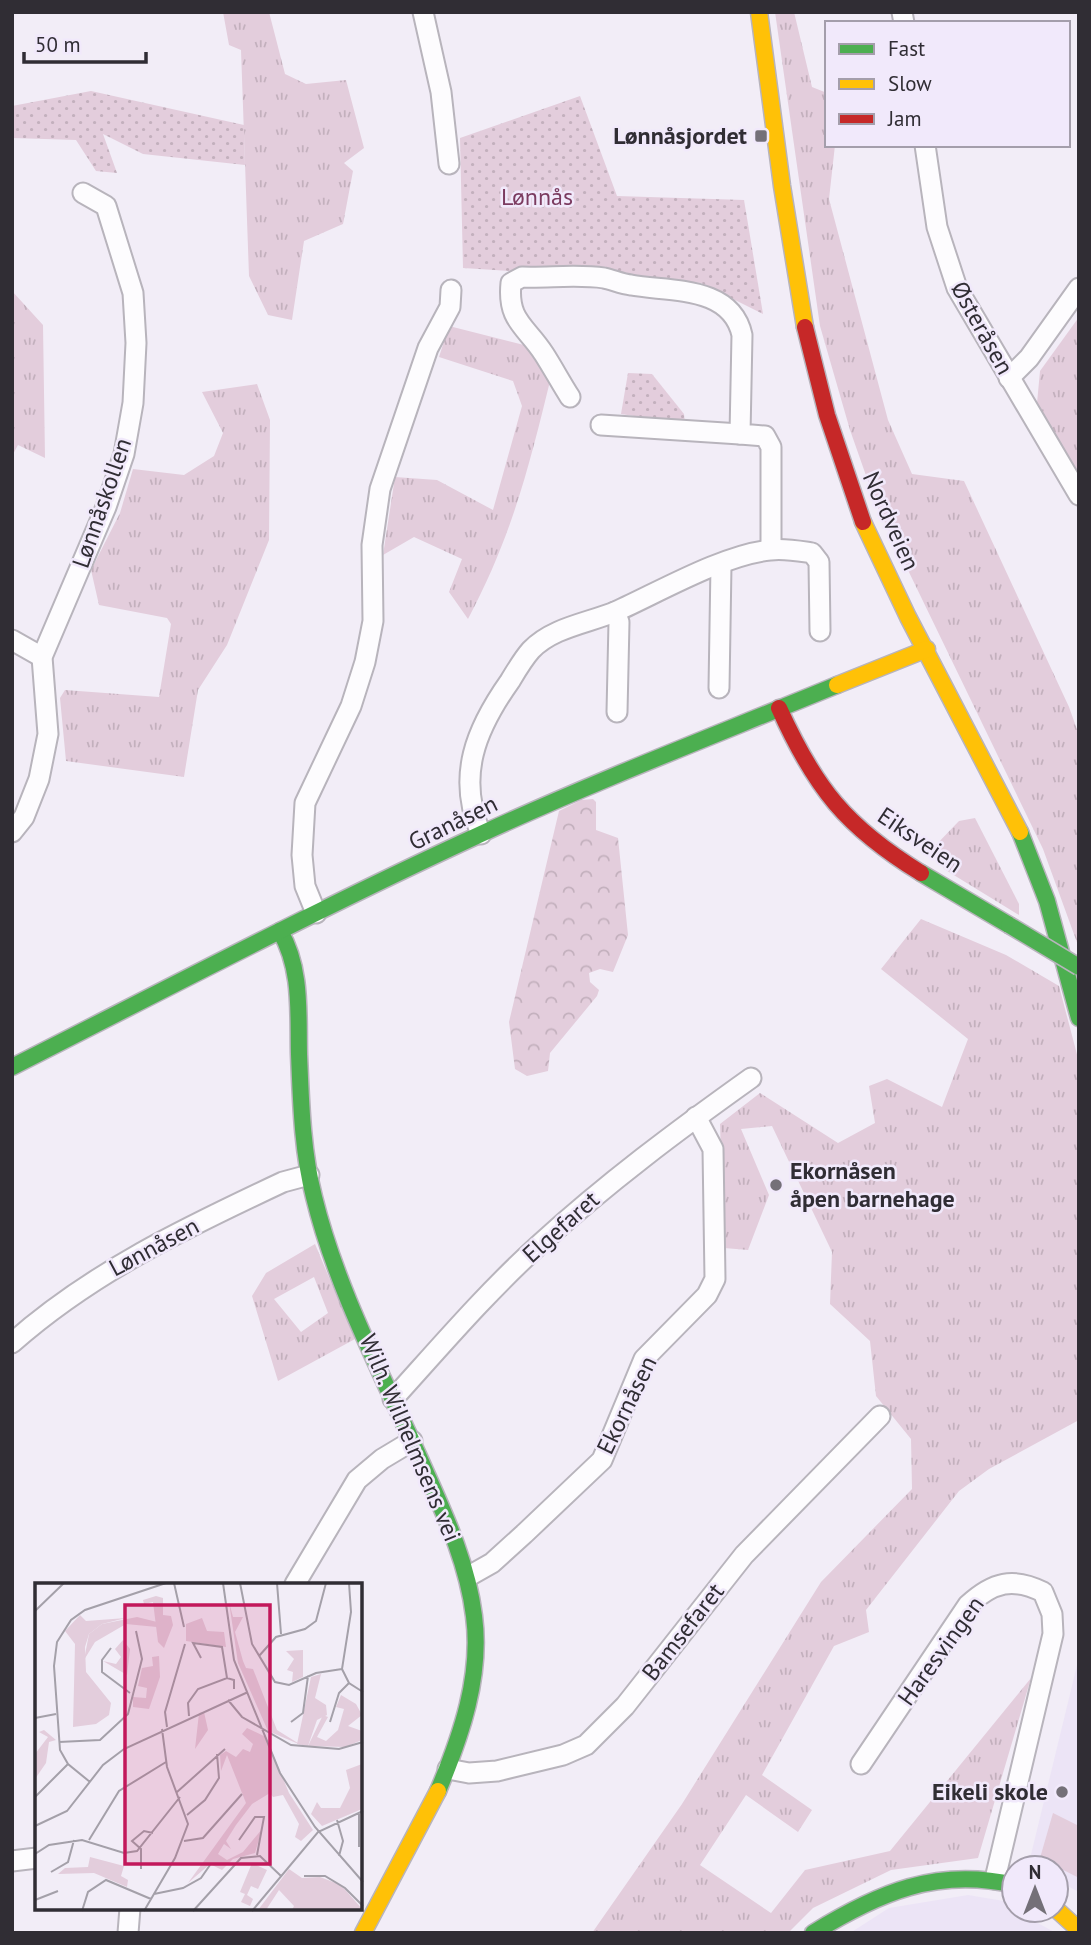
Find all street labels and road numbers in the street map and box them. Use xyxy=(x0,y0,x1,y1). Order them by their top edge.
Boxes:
street label: Østeråsen xyxy=(944,276,1021,380)
street label: Lønnåskollen xyxy=(65,434,138,572)
street label: Nordveien xyxy=(856,466,927,575)
street label: Granåsen xyxy=(403,788,502,857)
street label: Eiksveien xyxy=(872,800,969,879)
street label: Elgefaret xyxy=(516,1184,606,1269)
street label: Lønnåsen xyxy=(103,1210,204,1283)
street label: Wilh. Wilhelmsens vei xyxy=(353,1329,468,1546)
street label: Ekornåsen xyxy=(589,1351,664,1459)
street label: Bamsefaret xyxy=(635,1577,730,1687)
street label: Haresvingen xyxy=(890,1590,991,1712)

